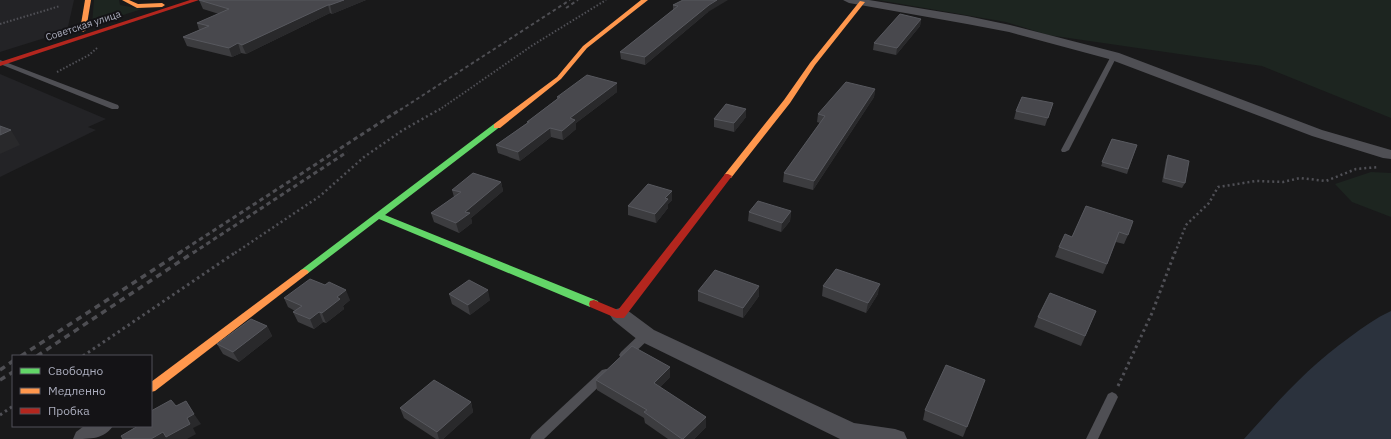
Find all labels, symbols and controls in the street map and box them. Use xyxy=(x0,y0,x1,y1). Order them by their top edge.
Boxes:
street label: Советская улица xyxy=(44,7,123,44)
legend xyxy=(12,355,152,427)
text: Свободно xyxy=(48,363,104,378)
text: Медленно xyxy=(48,383,106,398)
text: Пробка xyxy=(48,403,90,418)

